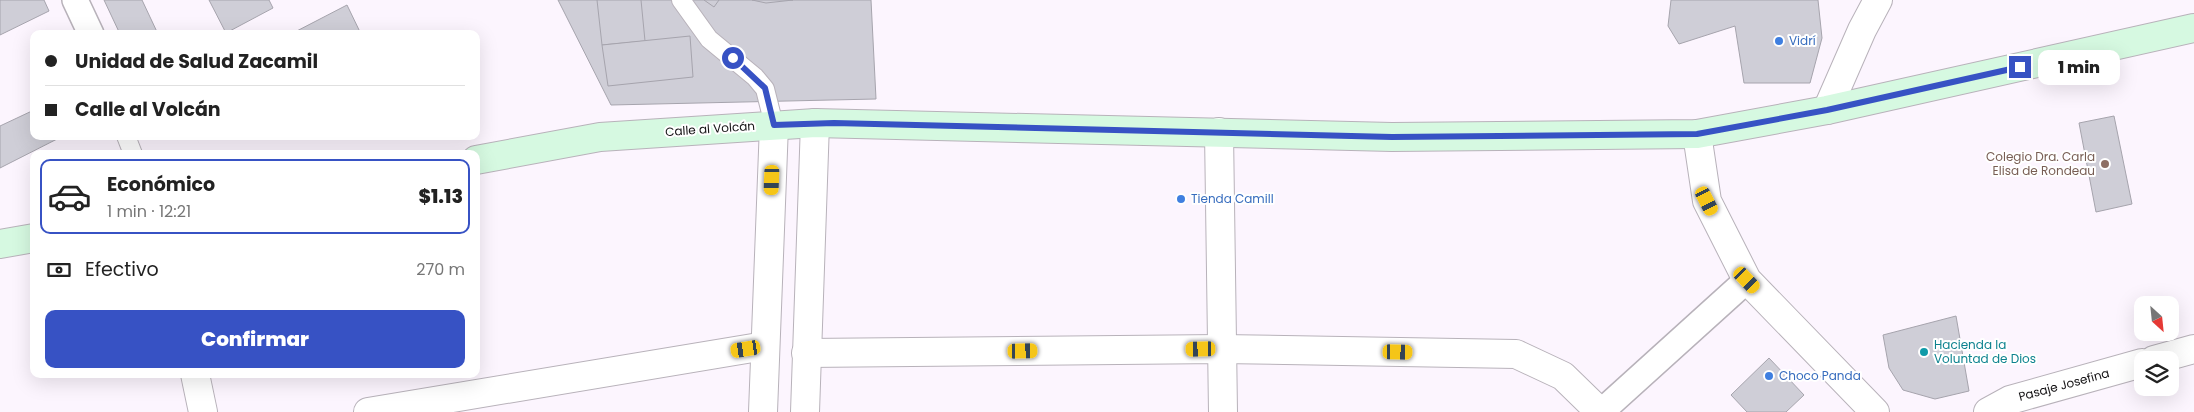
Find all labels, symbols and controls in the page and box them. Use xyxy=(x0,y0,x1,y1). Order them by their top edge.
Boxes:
place label: Vidrí xyxy=(1789,32,1816,49)
marker: Vidrí xyxy=(1773,35,1785,47)
route start xyxy=(722,47,744,69)
text: Unidad de Salud Zacamil xyxy=(75,48,318,75)
callout: 1 min xyxy=(2038,50,2120,84)
route end xyxy=(2009,56,2031,78)
text: 1 min xyxy=(2058,56,2100,79)
text: Calle al Volcán xyxy=(75,96,221,123)
street label: Calle al Volcán xyxy=(664,117,755,140)
place label: Colegio Dra. Carla Elisa de Rondeau xyxy=(1986,148,2095,179)
marker: Colegio Dra. Carla Elisa de Rondeau xyxy=(2099,158,2111,170)
car xyxy=(763,165,780,195)
text: Económico xyxy=(107,171,215,198)
icon: car xyxy=(47,174,92,219)
text: $1.13 xyxy=(418,183,463,210)
car xyxy=(1693,184,1720,218)
place label: Tienda Camill xyxy=(1191,190,1274,207)
marker: Tienda Camill xyxy=(1175,193,1187,205)
text: 1 min · 12:21 xyxy=(107,200,191,223)
icon: cash xyxy=(45,256,73,284)
text: Efectivo xyxy=(85,256,159,283)
text: 270 m xyxy=(416,258,465,281)
car xyxy=(1731,264,1762,296)
north arrow xyxy=(2134,296,2179,341)
map controls xyxy=(2134,296,2179,396)
button: Confirmar xyxy=(45,310,465,368)
place label: Hacienda la Voluntad de Dios xyxy=(1934,336,2036,367)
car xyxy=(730,339,761,359)
car xyxy=(1185,341,1216,357)
car xyxy=(1007,343,1038,359)
car xyxy=(1382,344,1413,360)
marker: Hacienda la Voluntad de Dios xyxy=(1918,346,1930,358)
button: layers xyxy=(2134,351,2179,396)
street label: Pasaje Josefina xyxy=(2017,364,2111,405)
place label: Choco Panda xyxy=(1779,367,1861,384)
marker: Choco Panda xyxy=(1763,370,1775,382)

